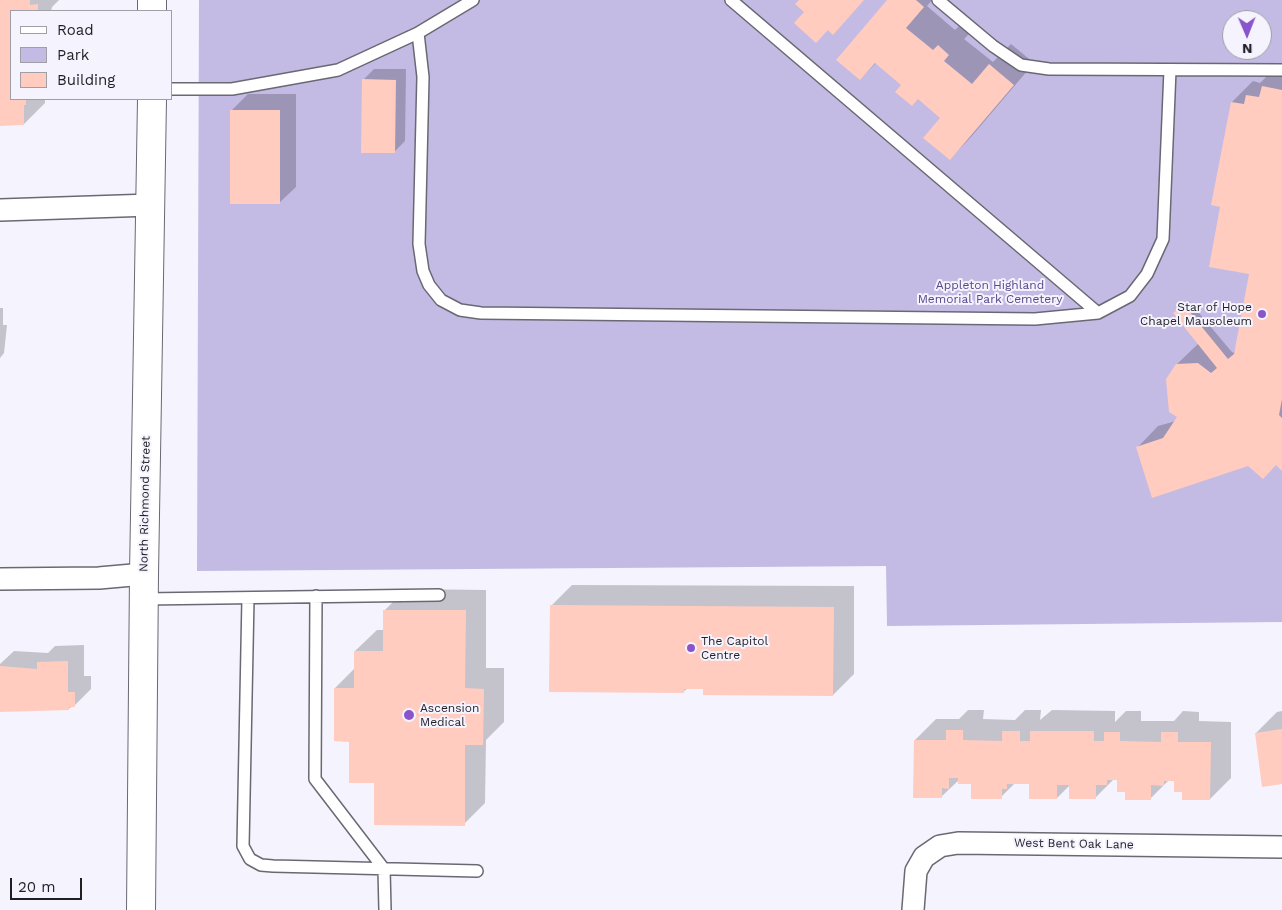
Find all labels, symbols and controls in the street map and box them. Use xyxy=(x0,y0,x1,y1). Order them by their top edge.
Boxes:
legend xyxy=(10,10,172,100)
north arrow xyxy=(1222,10,1272,60)
text: Road xyxy=(57,21,94,39)
text: N xyxy=(1242,41,1253,57)
text: Park xyxy=(57,46,89,64)
text: Building xyxy=(57,71,115,89)
park label: Appleton Highland Memorial Park Cemetery xyxy=(918,278,1062,306)
place label: Star of Hope Chapel Mausoleum xyxy=(1140,300,1252,328)
marker: Star of Hope Chapel Mausoleum xyxy=(1256,308,1268,320)
street label: North Richmond Street xyxy=(137,436,153,572)
place label: The Capitol Centre xyxy=(701,634,768,662)
marker: The Capitol Centre xyxy=(685,642,697,654)
place label: Ascension Medical xyxy=(420,701,479,729)
marker: Ascension Medical xyxy=(402,708,416,722)
street label: West Bent Oak Lane xyxy=(1014,836,1134,852)
scale bar xyxy=(12,868,85,900)
text: 20 m xyxy=(18,878,56,896)

